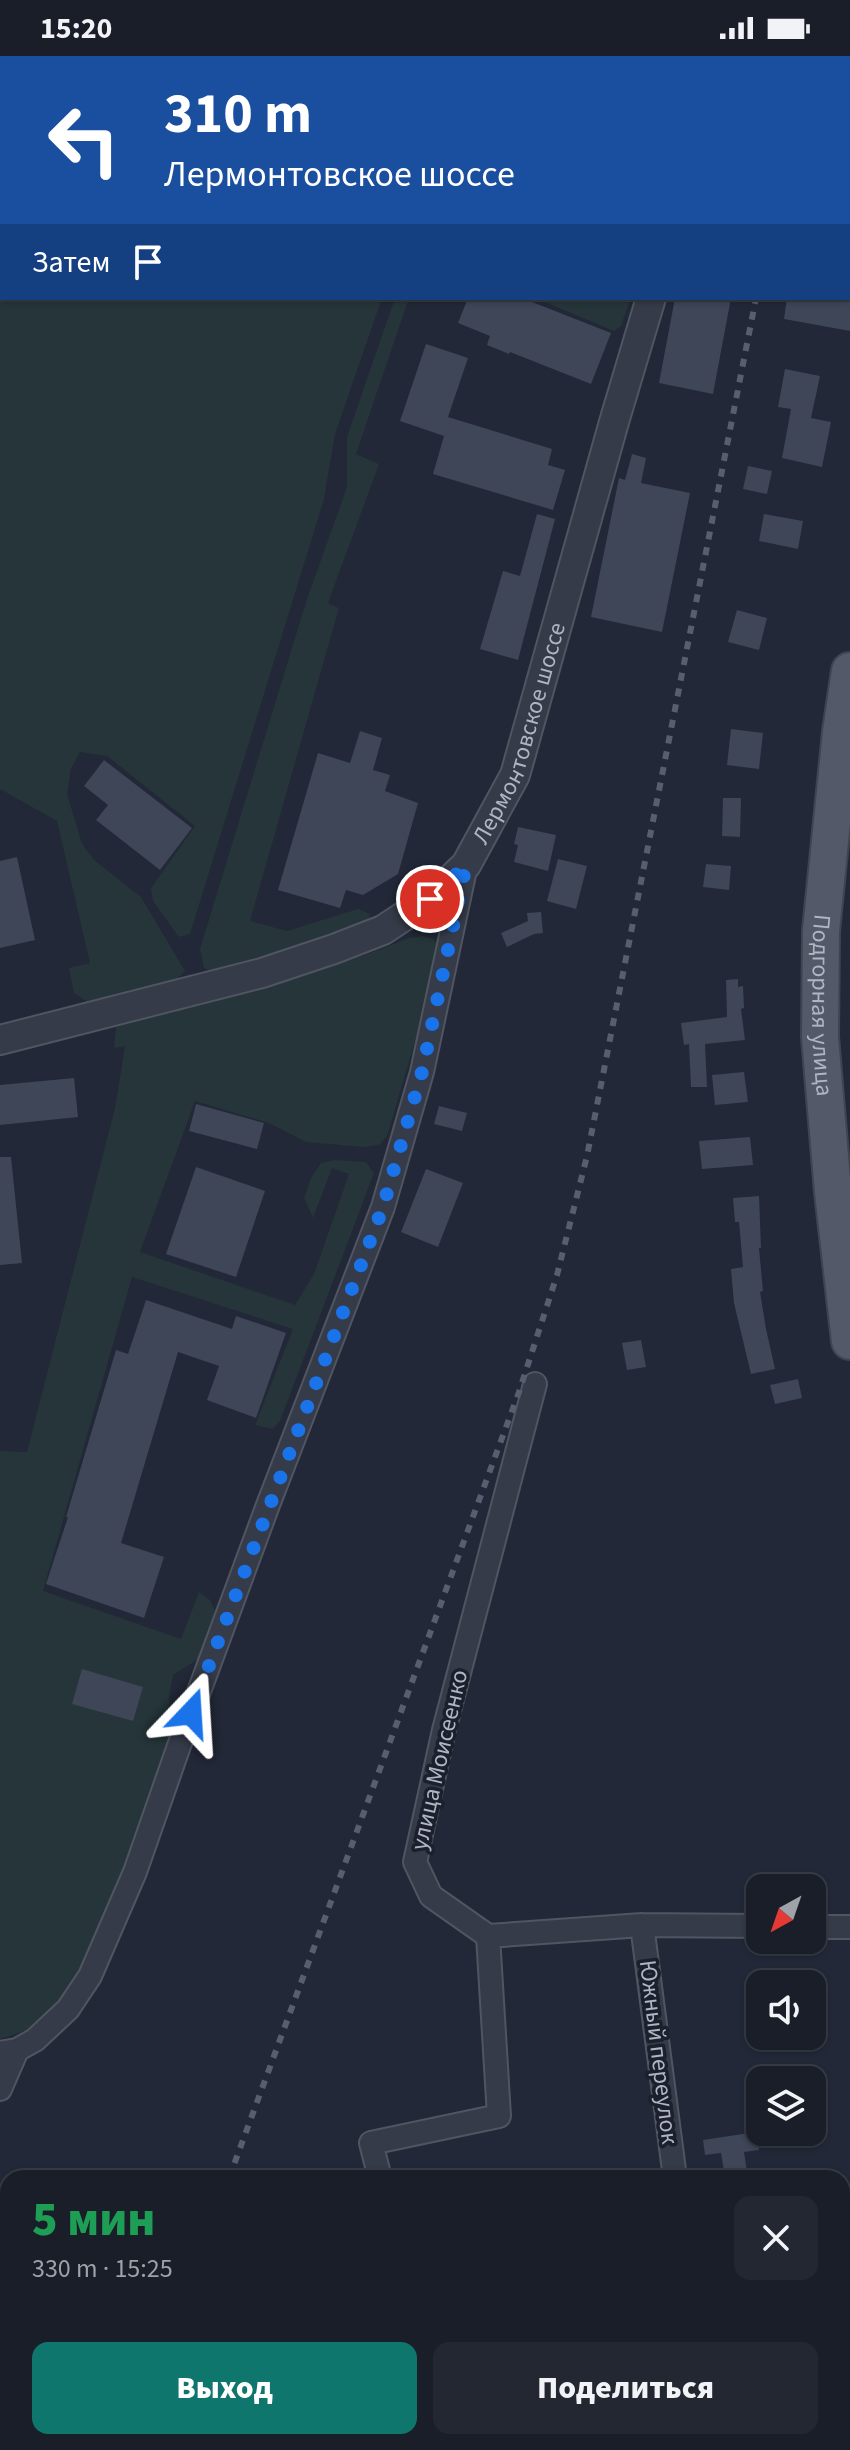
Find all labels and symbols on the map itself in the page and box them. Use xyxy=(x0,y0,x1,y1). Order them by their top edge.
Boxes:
street label: Лермонтовское шоссе xyxy=(464,618,575,850)
pin xyxy=(396,865,464,933)
street label: Подгорная улица xyxy=(802,913,842,1098)
street label: улица Моисеенко xyxy=(402,1667,477,1854)
position arrow xyxy=(149,1671,233,1755)
north arrow xyxy=(746,1874,826,1954)
street label: Южный переулок xyxy=(630,1958,687,2146)

